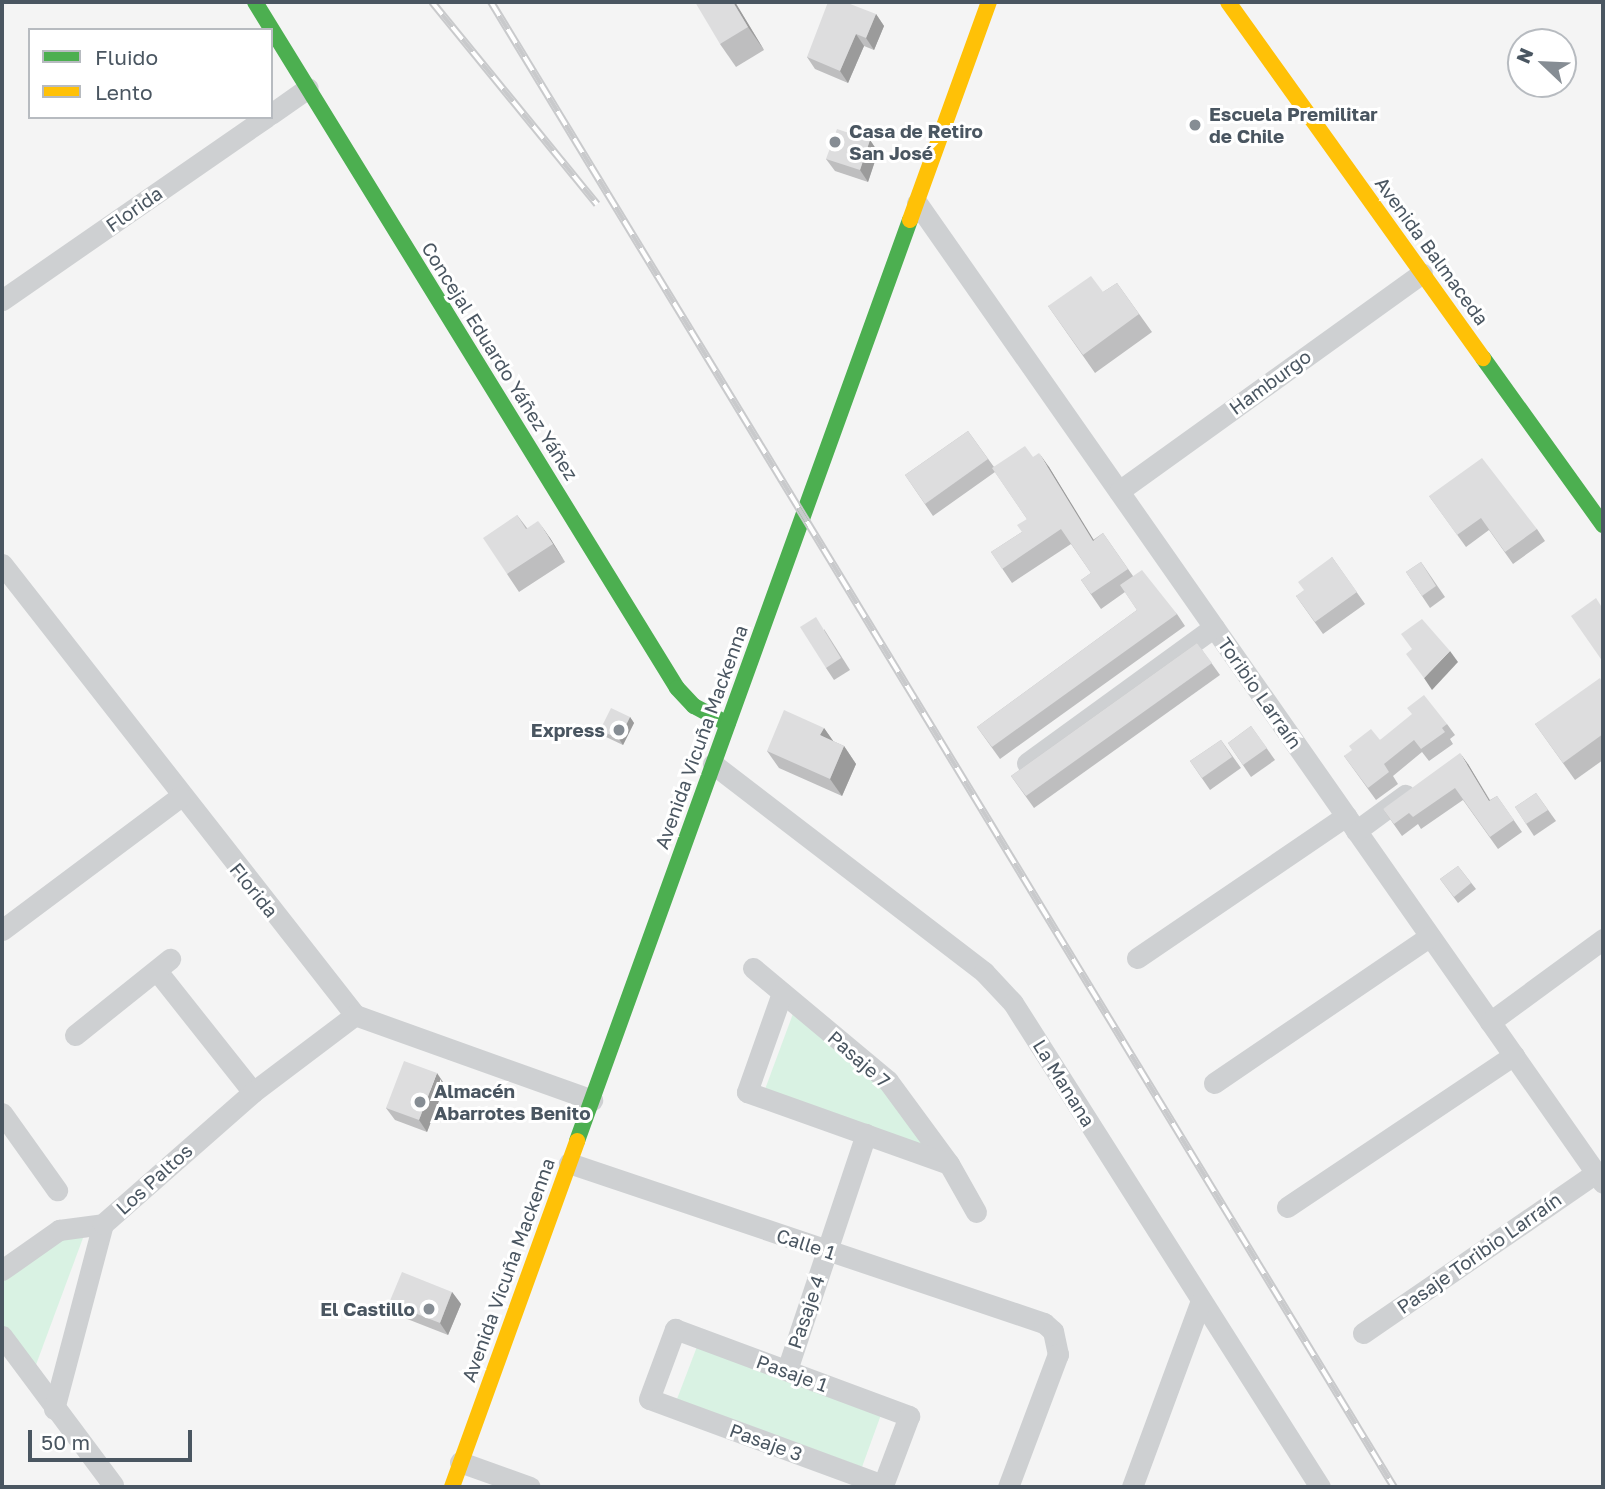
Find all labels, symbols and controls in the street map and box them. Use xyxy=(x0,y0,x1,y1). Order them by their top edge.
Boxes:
legend xyxy=(28,28,273,119)
north arrow xyxy=(1507,28,1577,98)
text: Fluido xyxy=(95,44,158,70)
text: N xyxy=(1511,44,1537,67)
text: Lento xyxy=(95,79,153,105)
place label: Escuela Premilitar de Chile xyxy=(1209,103,1378,147)
marker: Escuela Premilitar de Chile xyxy=(1187,117,1203,133)
place label: Casa de Retiro San José xyxy=(849,120,983,164)
marker: Casa de Retiro San José xyxy=(827,134,843,150)
street label: Avenida Balmaceda xyxy=(1371,172,1493,330)
street label: Florida xyxy=(101,181,167,237)
street label: Concejal Eduardo Yáñez Yáñez xyxy=(417,238,583,484)
street label: Hamburgo xyxy=(1225,345,1315,419)
street label: Avenida Vicuña Mackenna xyxy=(650,622,752,852)
street label: Toribio Larraín xyxy=(1213,633,1307,753)
place label: Express xyxy=(531,719,605,741)
marker: Express xyxy=(611,722,627,738)
street label: Florida xyxy=(225,858,283,922)
street label: Pasaje 7 xyxy=(823,1026,895,1092)
street label: La Manana xyxy=(1028,1035,1100,1131)
place label: Almacén Abarrotes Benito xyxy=(434,1080,591,1124)
marker: Almacén Abarrotes Benito xyxy=(412,1094,428,1110)
street label: Los Paltos xyxy=(111,1139,197,1219)
street label: Avenida Vicuña Mackenna xyxy=(457,1155,559,1385)
street label: Pasaje Toribio Larraín xyxy=(1392,1188,1566,1318)
street label: Calle 1 xyxy=(774,1224,838,1264)
street label: Pasaje 4 xyxy=(783,1272,829,1352)
place label: El Castillo xyxy=(320,1298,415,1320)
marker: El Castillo xyxy=(421,1301,437,1317)
street label: Pasaje 1 xyxy=(753,1350,831,1396)
scale bar xyxy=(32,1416,196,1460)
street label: Pasaje 3 xyxy=(726,1418,806,1466)
text: 50 m xyxy=(41,1429,90,1455)

